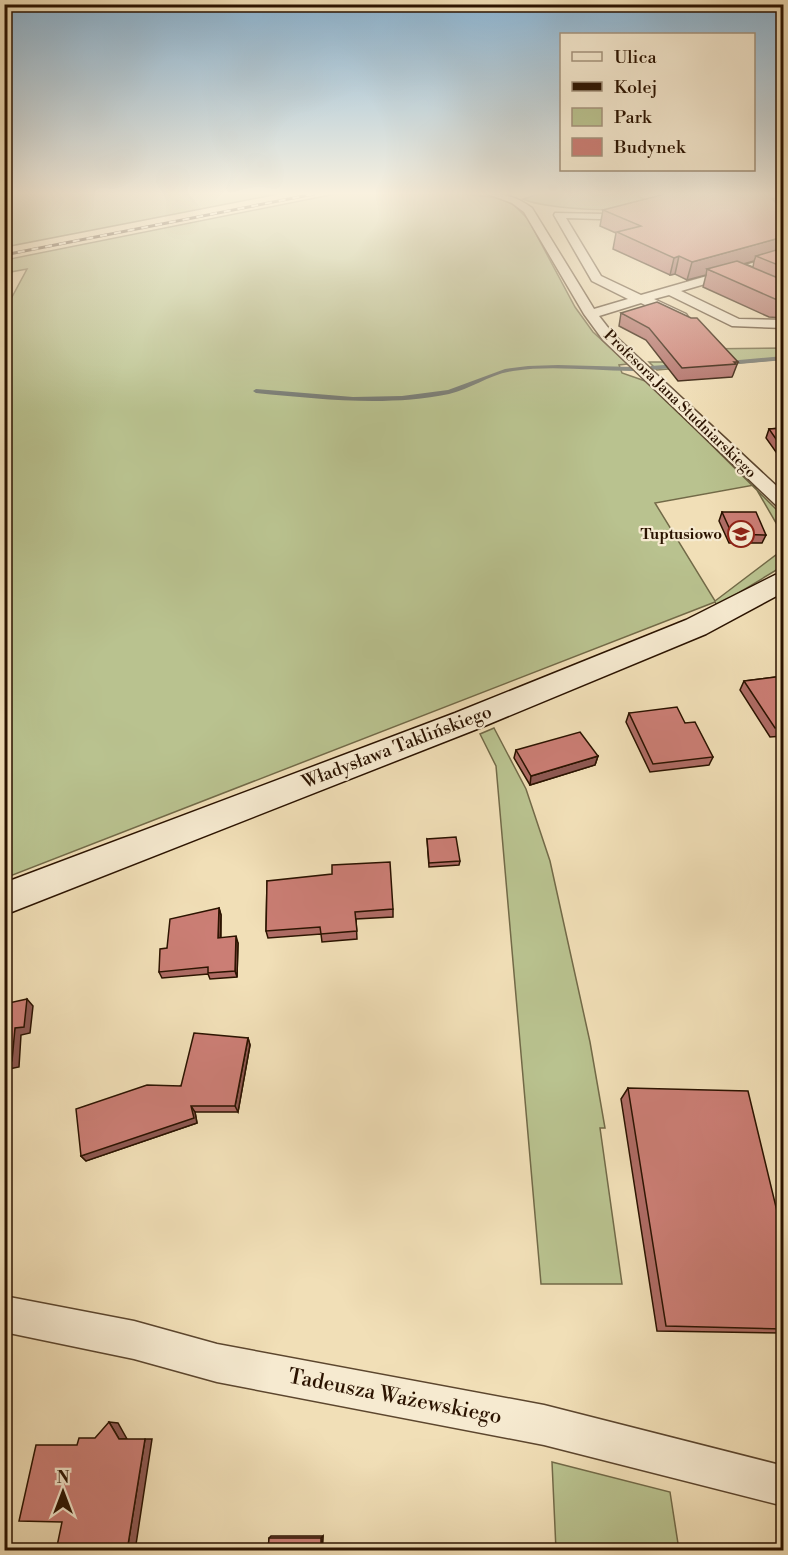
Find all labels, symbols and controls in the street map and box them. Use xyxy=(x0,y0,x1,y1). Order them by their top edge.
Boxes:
legend xyxy=(560,33,755,171)
text: Ulica xyxy=(614,46,658,69)
text: Kolej xyxy=(614,76,657,99)
text: Park xyxy=(614,106,653,129)
text: Budynek xyxy=(613,136,687,159)
street label: Profesora Jana Studniarskiego xyxy=(600,326,760,482)
school or university icon: Tuptusiowo xyxy=(726,519,756,549)
place label: Tuptusiowo xyxy=(641,525,722,544)
street label: Władysława Taklińskiego xyxy=(298,700,495,794)
street label: Tadeusza Ważewskiego xyxy=(286,1364,504,1430)
north arrow xyxy=(33,1462,93,1522)
text: N xyxy=(57,1468,70,1488)

